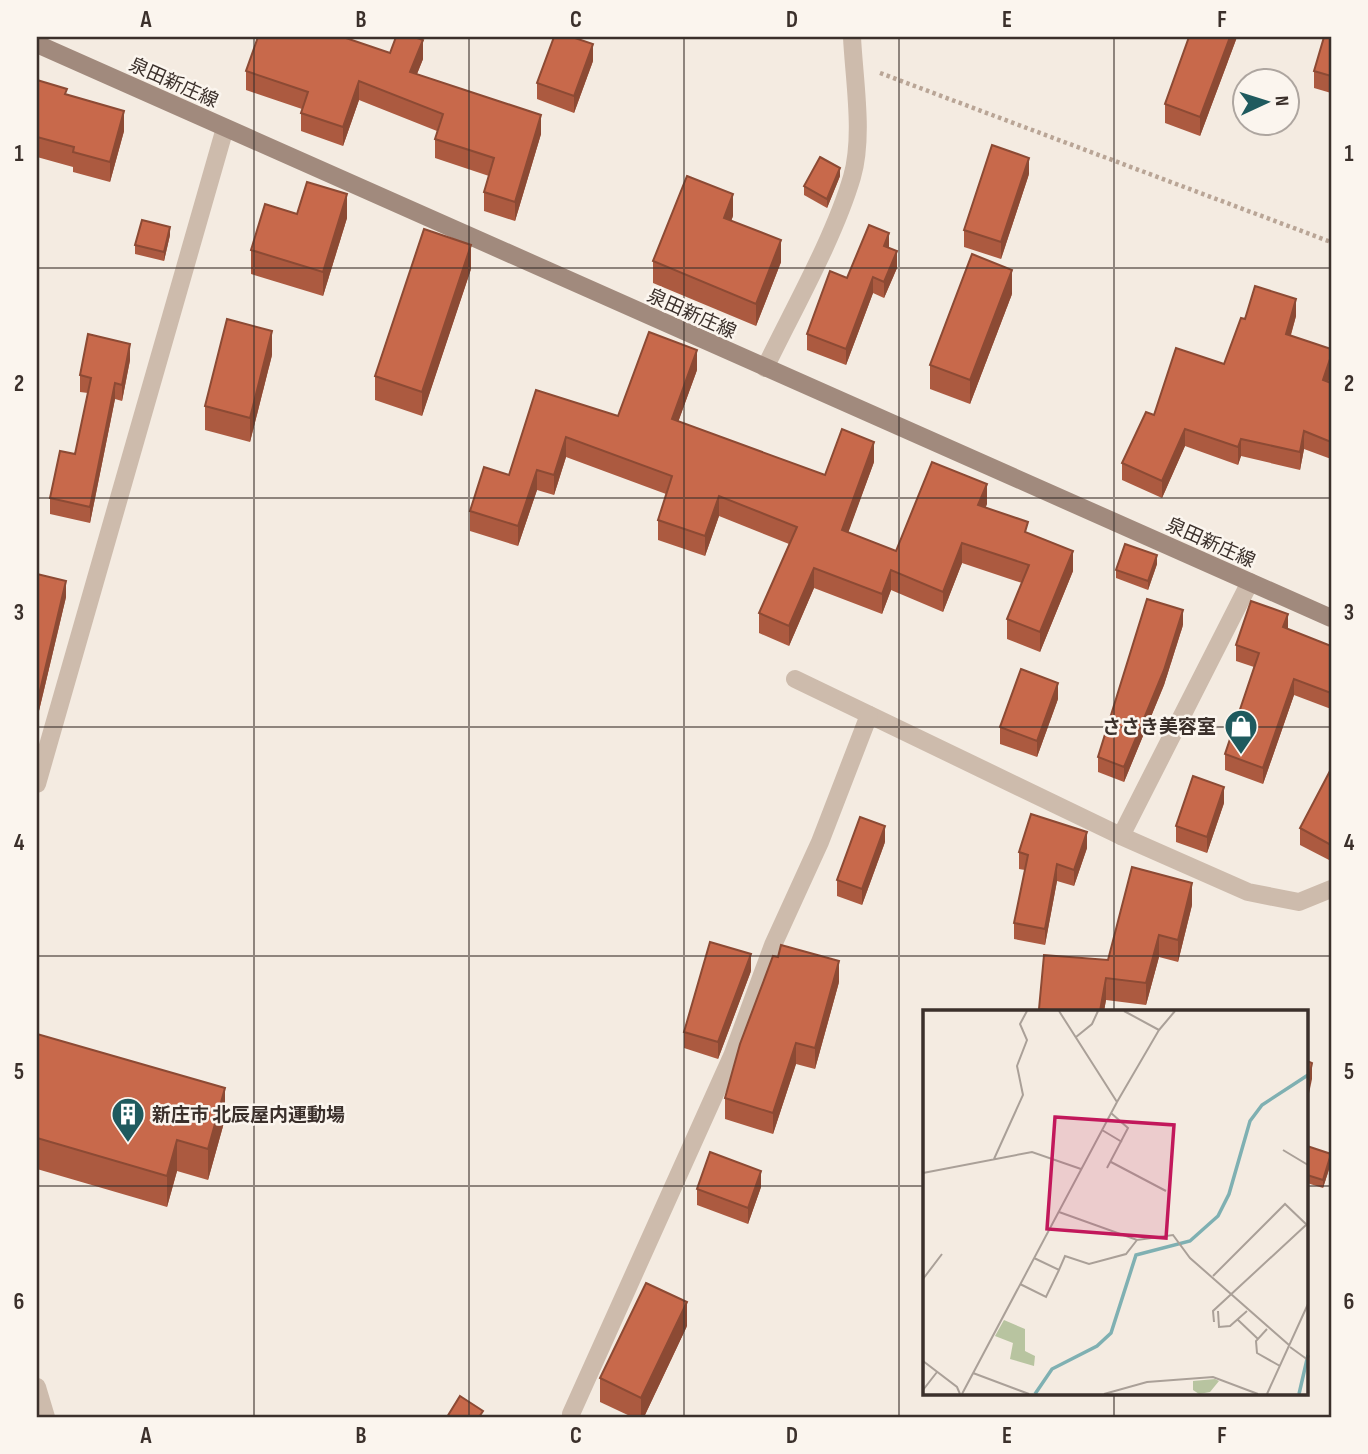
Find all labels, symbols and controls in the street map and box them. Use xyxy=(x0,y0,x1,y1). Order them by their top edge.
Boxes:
text: A xyxy=(140,6,153,34)
text: B xyxy=(356,6,367,34)
text: C xyxy=(570,6,582,34)
text: D xyxy=(786,6,798,34)
text: E xyxy=(1002,6,1012,34)
text: F xyxy=(1217,6,1227,34)
street label: 泉田新庄線 xyxy=(125,54,221,113)
north arrow xyxy=(1232,66,1302,136)
text: N xyxy=(1270,95,1293,107)
text: 1 xyxy=(14,140,24,168)
text: 1 xyxy=(1344,140,1354,168)
street label: 泉田新庄線 xyxy=(643,285,739,344)
text: 2 xyxy=(14,370,24,398)
text: 2 xyxy=(1344,370,1354,398)
street label: 泉田新庄線 xyxy=(1162,514,1258,573)
text: 3 xyxy=(14,599,24,627)
text: 3 xyxy=(1344,599,1354,627)
shop icon: ささき美容室 xyxy=(1222,707,1260,756)
place label: ささき美容室 xyxy=(1102,716,1216,739)
text: 4 xyxy=(14,829,25,857)
text: 4 xyxy=(1344,829,1355,857)
inset map xyxy=(923,1010,1308,1394)
text: 5 xyxy=(14,1058,24,1086)
text: 5 xyxy=(1344,1058,1354,1086)
building icon: 新庄市 北辰屋内運動場 xyxy=(109,1095,147,1144)
place label: 新庄市 北辰屋内運動場 xyxy=(152,1104,345,1127)
text: 6 xyxy=(14,1288,24,1316)
text: 6 xyxy=(1344,1288,1354,1316)
text: A xyxy=(140,1422,153,1450)
text: B xyxy=(356,1422,367,1450)
text: C xyxy=(570,1422,582,1450)
text: D xyxy=(786,1422,798,1450)
text: E xyxy=(1002,1422,1012,1450)
text: F xyxy=(1217,1422,1227,1450)

